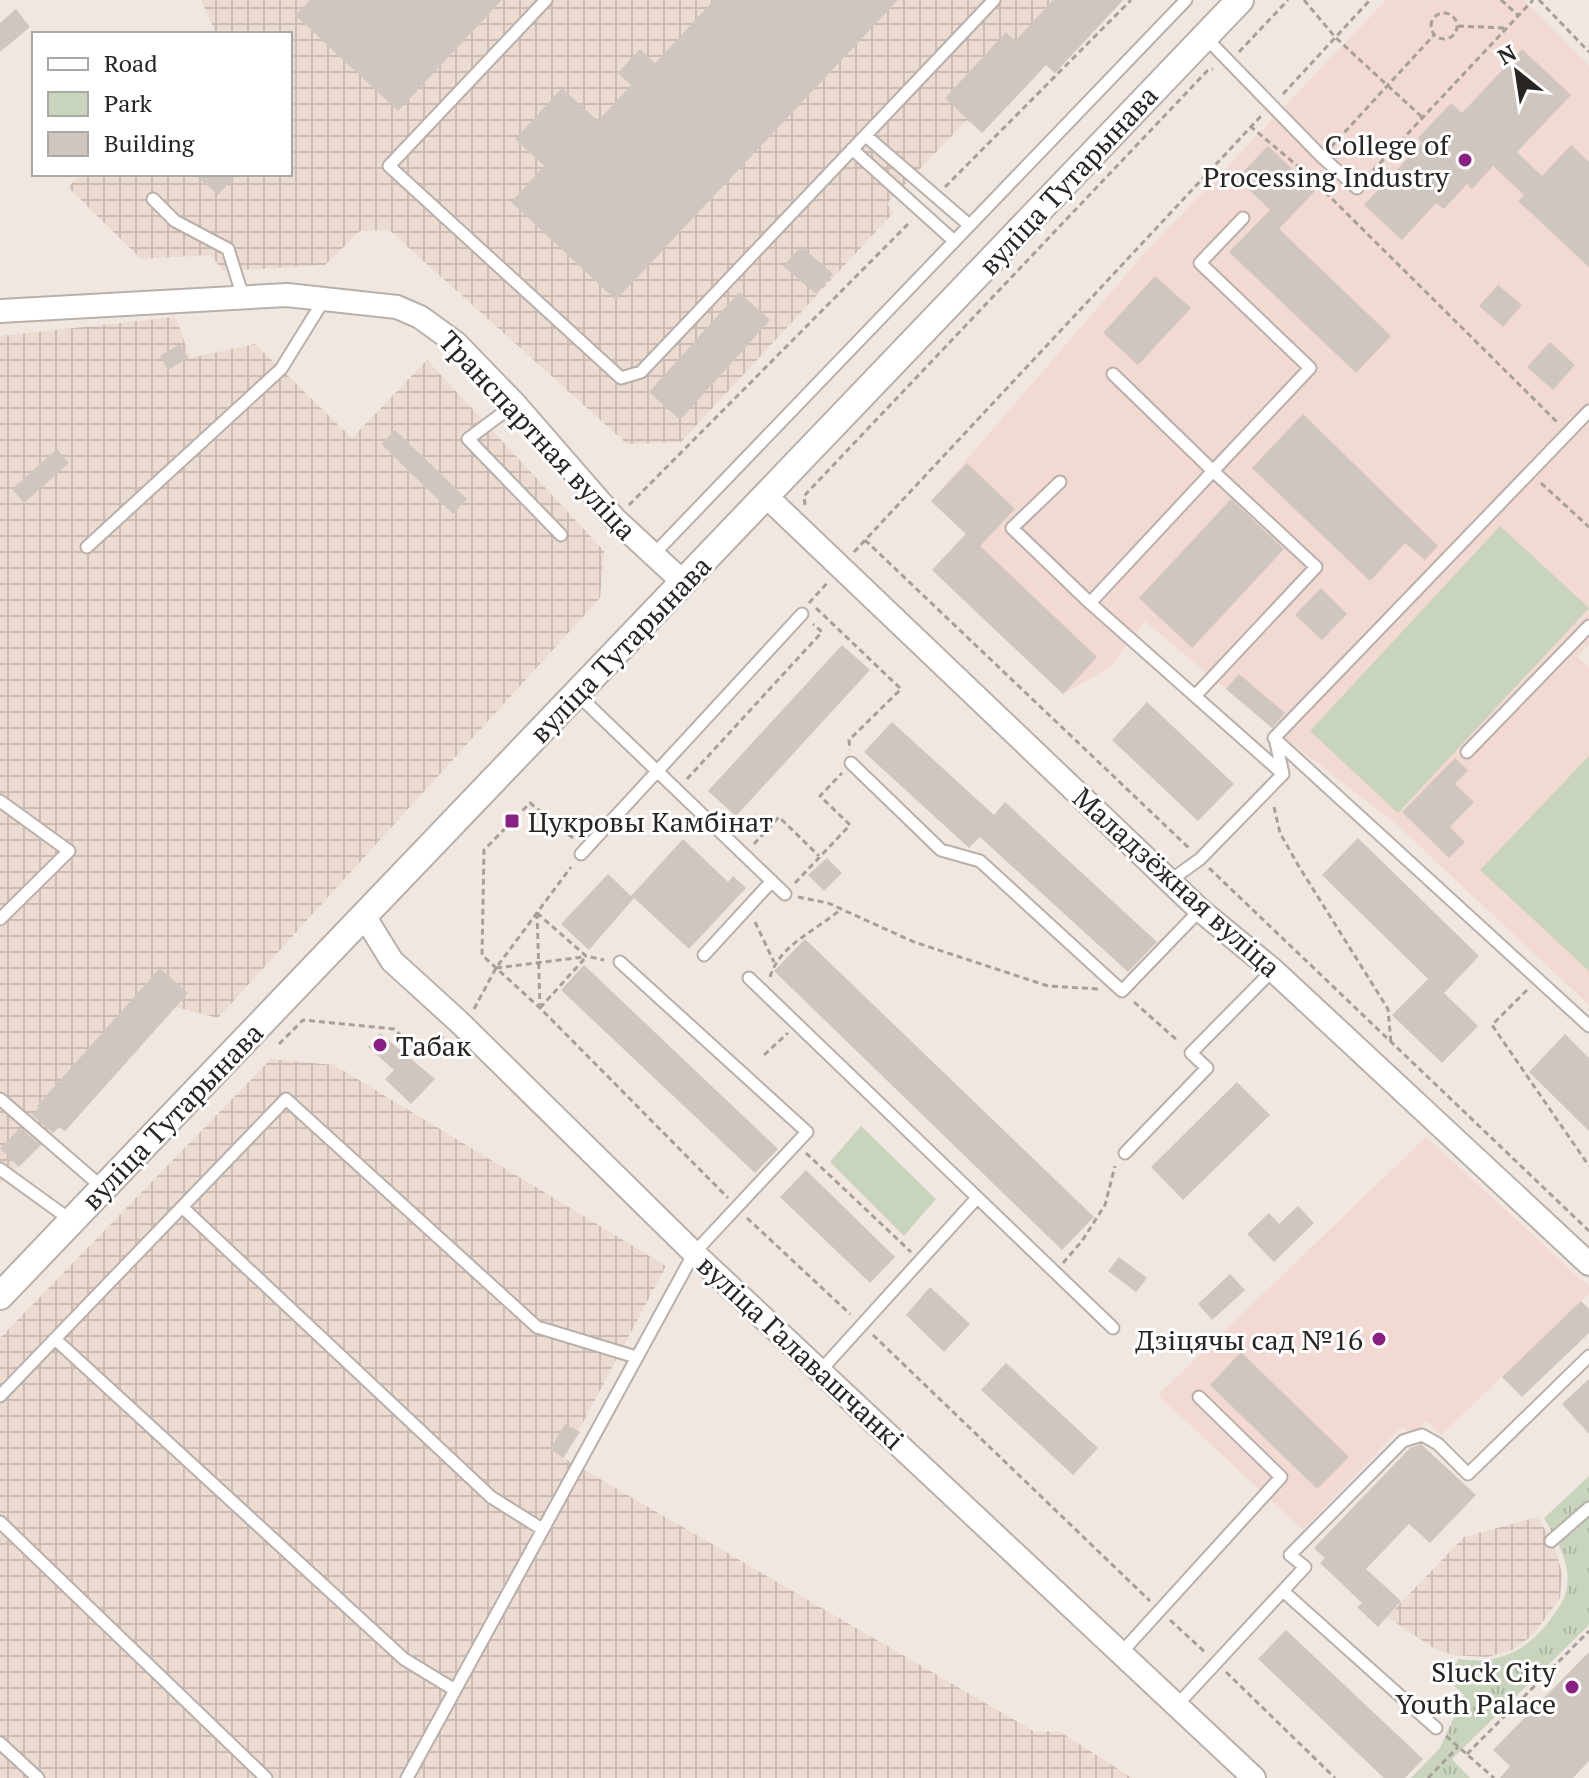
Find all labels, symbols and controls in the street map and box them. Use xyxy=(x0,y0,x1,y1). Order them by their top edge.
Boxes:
legend xyxy=(32,32,292,176)
north arrow xyxy=(1477,32,1557,112)
text: N xyxy=(1492,37,1521,71)
text: Road xyxy=(104,47,158,79)
street label: вуліца Тутарынава xyxy=(970,77,1166,283)
text: Park xyxy=(104,87,153,119)
place label: College of Processing Industry xyxy=(1203,126,1451,195)
text: Building xyxy=(104,127,195,159)
marker: College of Processing Industry xyxy=(1456,151,1474,169)
street label: Транспартная вуліца xyxy=(431,322,645,548)
street label: вуліца Тутарынава xyxy=(521,547,719,751)
street label: Маладзёжная вуліца xyxy=(1065,779,1289,985)
place label: Цукровы Камбінат xyxy=(528,803,773,840)
marker: Цукровы Камбінат xyxy=(503,812,521,830)
street label: вуліца Тутарынава xyxy=(73,1014,271,1218)
place label: Табак xyxy=(396,1027,472,1064)
marker: Табак xyxy=(371,1036,389,1054)
street label: вуліца Галавашчанкі xyxy=(690,1246,912,1458)
place label: Дзіцячы сад №16 xyxy=(1135,1321,1363,1358)
marker: Дзіцячы сад №16 xyxy=(1370,1330,1388,1348)
place label: Sluck City Youth Palace xyxy=(1395,1653,1557,1722)
marker: Sluck City Youth Palace xyxy=(1563,1678,1581,1696)

